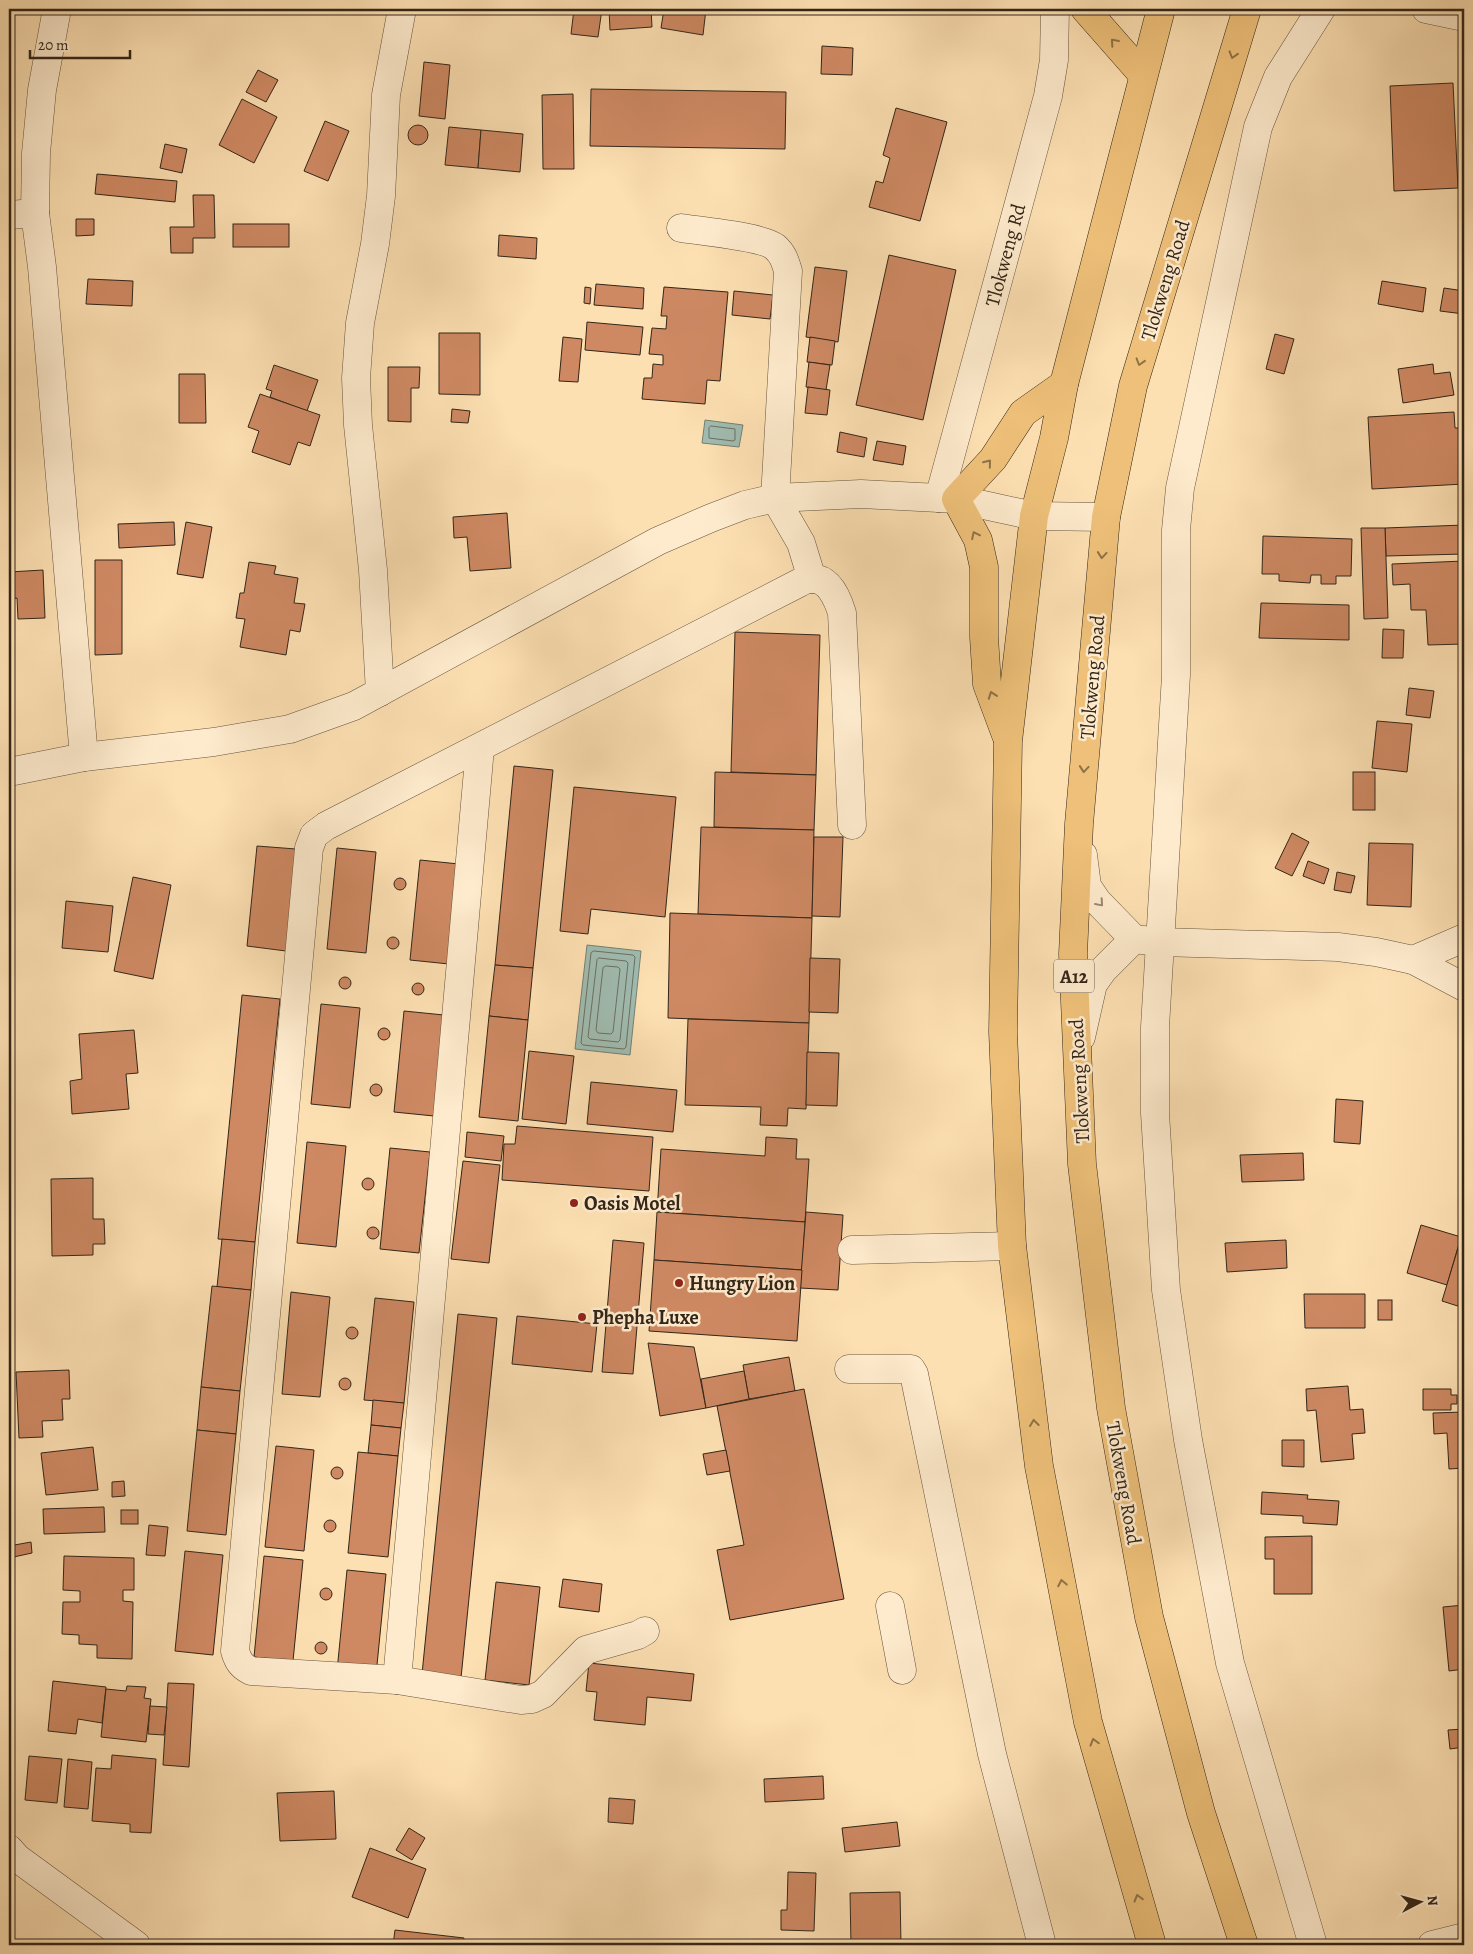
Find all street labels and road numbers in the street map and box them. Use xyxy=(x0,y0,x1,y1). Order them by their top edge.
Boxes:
street label: Tlokweng Rd xyxy=(979,200,1032,310)
street label: Tlokweng Road xyxy=(1134,216,1197,344)
street label: Tlokweng Road xyxy=(1074,613,1111,740)
road number: A12 xyxy=(1054,959,1094,992)
street label: Tlokweng Road xyxy=(1063,1018,1096,1144)
street label: Tlokweng Road xyxy=(1099,1419,1148,1547)

